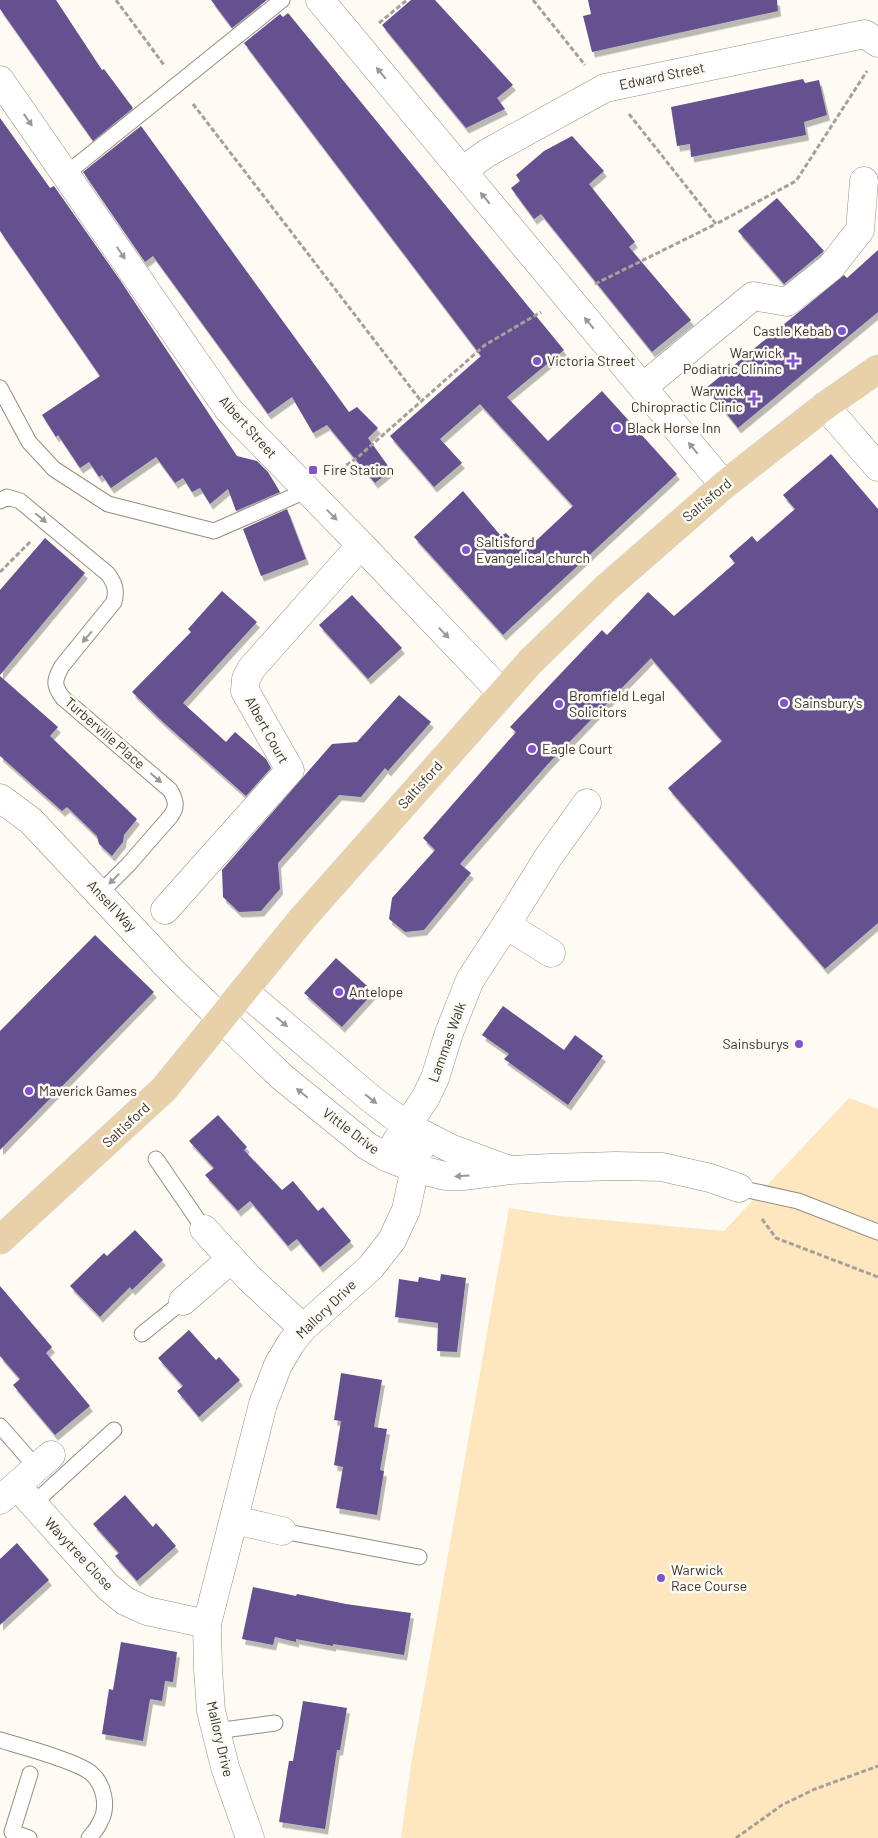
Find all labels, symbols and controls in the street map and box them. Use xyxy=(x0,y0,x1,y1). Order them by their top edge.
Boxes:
street label: Edward Street xyxy=(618,58,706,93)
one-way arrow xyxy=(376,67,387,79)
one-way arrow xyxy=(23,113,33,126)
one-way arrow xyxy=(480,192,491,204)
one-way arrow xyxy=(116,246,126,260)
one-way arrow xyxy=(583,317,595,329)
place label: Castle Kebab xyxy=(753,322,832,339)
marker: Castle Kebab xyxy=(836,325,848,337)
place label: Warwick Podiatric Clininc xyxy=(683,344,782,377)
place label: Victoria Street xyxy=(547,352,635,369)
marker: Warwick Podiatric Clininc xyxy=(786,354,800,368)
marker: Victoria Street xyxy=(531,355,543,367)
place label: Warwick Chiropractic Clinic xyxy=(631,382,743,415)
street label: Albert Street xyxy=(216,392,281,461)
marker: Warwick Chiropractic Clinic xyxy=(747,392,761,406)
place label: Black Horse Inn xyxy=(627,419,721,436)
marker: Black Horse Inn xyxy=(611,422,623,434)
one-way arrow xyxy=(687,442,698,455)
place label: Fire Station xyxy=(323,461,394,478)
marker: Fire Station xyxy=(307,464,319,476)
street label: Saltisford xyxy=(679,474,735,525)
one-way arrow xyxy=(326,509,338,521)
one-way arrow xyxy=(34,513,47,524)
place label: Saltisford Evangelical church xyxy=(476,533,590,566)
marker: Saltisford Evangelical church xyxy=(460,544,472,556)
one-way arrow xyxy=(438,626,450,638)
one-way arrow xyxy=(81,630,92,643)
place label: Bromfield Legal Solicitors xyxy=(569,687,665,720)
street label: Turberville Place xyxy=(62,693,149,772)
street label: Albert Court xyxy=(242,693,293,766)
place label: Sainsbury's xyxy=(794,694,863,711)
marker: Sainsbury's xyxy=(778,697,790,709)
marker: Bromfield Legal Solicitors xyxy=(553,698,565,710)
place label: Eagle Court xyxy=(542,740,613,757)
marker: Eagle Court xyxy=(526,743,538,755)
street label: Saltisford xyxy=(394,757,446,812)
one-way arrow xyxy=(150,773,163,784)
one-way arrow xyxy=(109,873,121,885)
street label: Ansell Way xyxy=(84,876,141,935)
place label: Antelope xyxy=(349,983,403,1000)
marker: Antelope xyxy=(333,986,345,998)
street label: Lammas Walk xyxy=(424,999,469,1084)
one-way arrow xyxy=(275,1017,288,1028)
place label: Sainsburys xyxy=(722,1035,789,1052)
marker: Sainsburys xyxy=(793,1038,805,1050)
place label: Maverick Games xyxy=(39,1082,137,1099)
marker: Maverick Games xyxy=(23,1085,35,1097)
one-way arrow xyxy=(296,1088,309,1099)
one-way arrow xyxy=(364,1093,377,1104)
street label: Saltisford xyxy=(98,1098,153,1151)
street label: Vittle Drive xyxy=(320,1104,383,1157)
one-way arrow xyxy=(454,1172,470,1180)
street label: Mallory Drive xyxy=(292,1276,359,1342)
street label: Wavytree Close xyxy=(41,1514,117,1594)
place label: Warwick Race Course xyxy=(671,1561,747,1594)
marker: Warwick Race Course xyxy=(655,1572,667,1584)
street label: Mallory Drive xyxy=(204,1699,237,1778)

